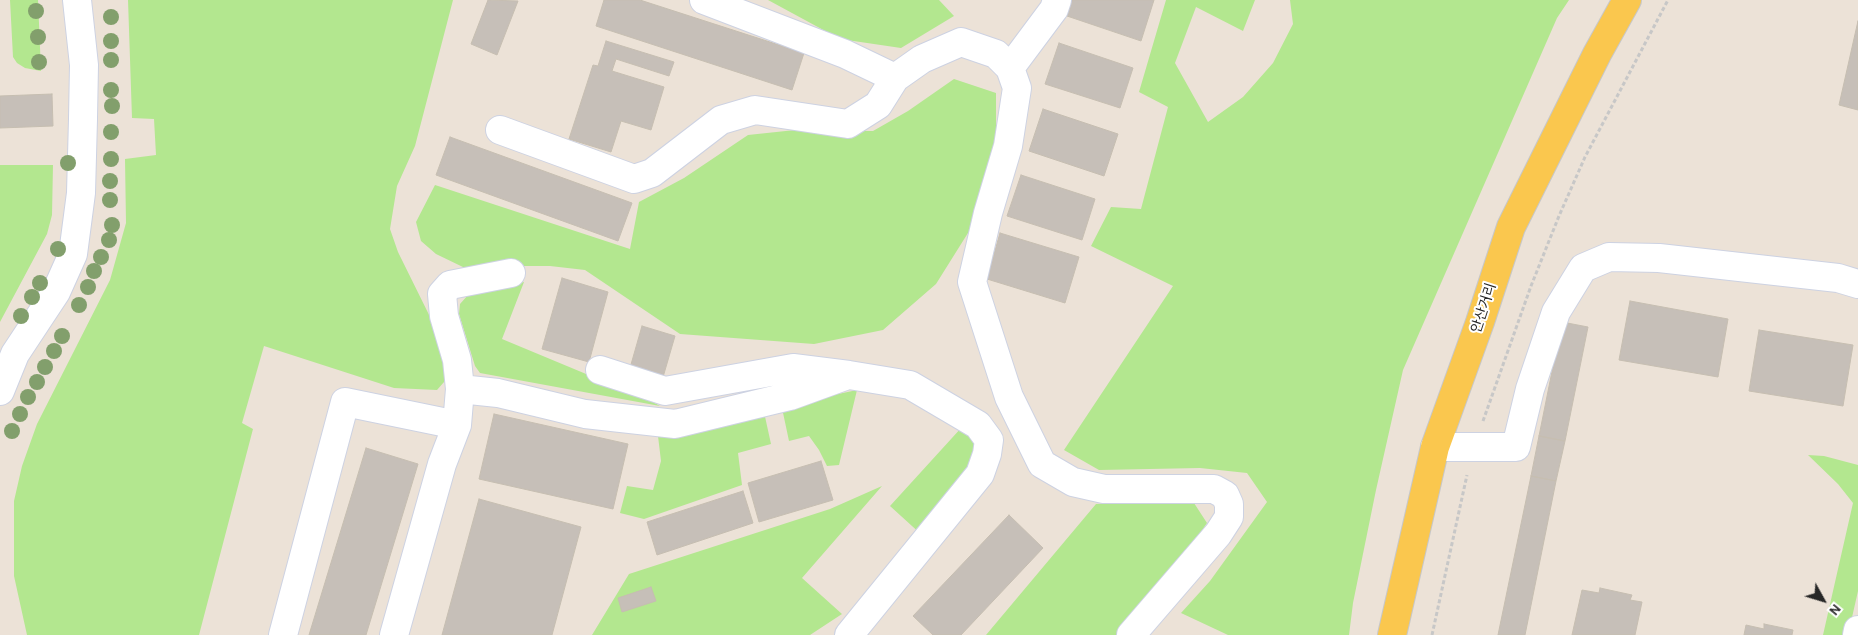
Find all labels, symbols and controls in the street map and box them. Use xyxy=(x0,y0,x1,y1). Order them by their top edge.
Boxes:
street label: 안산거리 xyxy=(1468,281,1500,335)
north arrow xyxy=(1798,575,1848,625)
text: N xyxy=(1825,600,1845,619)

